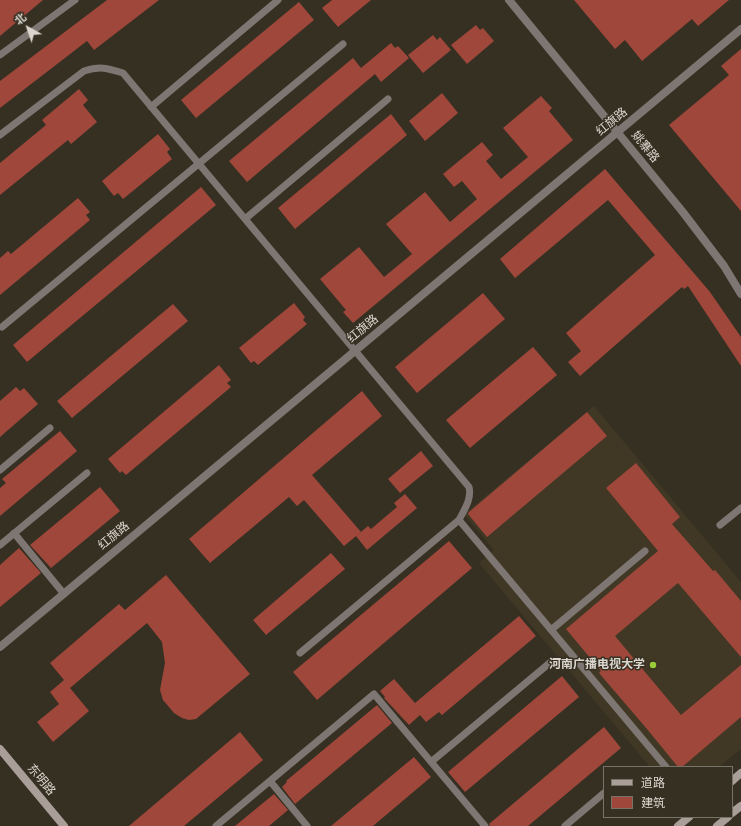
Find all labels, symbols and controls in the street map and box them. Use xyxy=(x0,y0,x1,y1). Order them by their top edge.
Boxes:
north arrow xyxy=(8,8,48,48)
text: 北 xyxy=(12,10,29,28)
street label: 红旗路 xyxy=(594,105,630,139)
street label: 姚寨路 xyxy=(628,128,662,166)
street label: 红旗路 xyxy=(345,312,381,346)
street label: 红旗路 xyxy=(96,519,132,553)
place label: 河南广播电视大学 xyxy=(549,658,645,672)
marker: 河南广播电视大学 xyxy=(648,660,658,670)
street label: 东明路 xyxy=(24,762,58,798)
legend xyxy=(603,766,733,818)
text: 道路 xyxy=(641,775,665,791)
text: 建筑 xyxy=(641,795,665,811)

